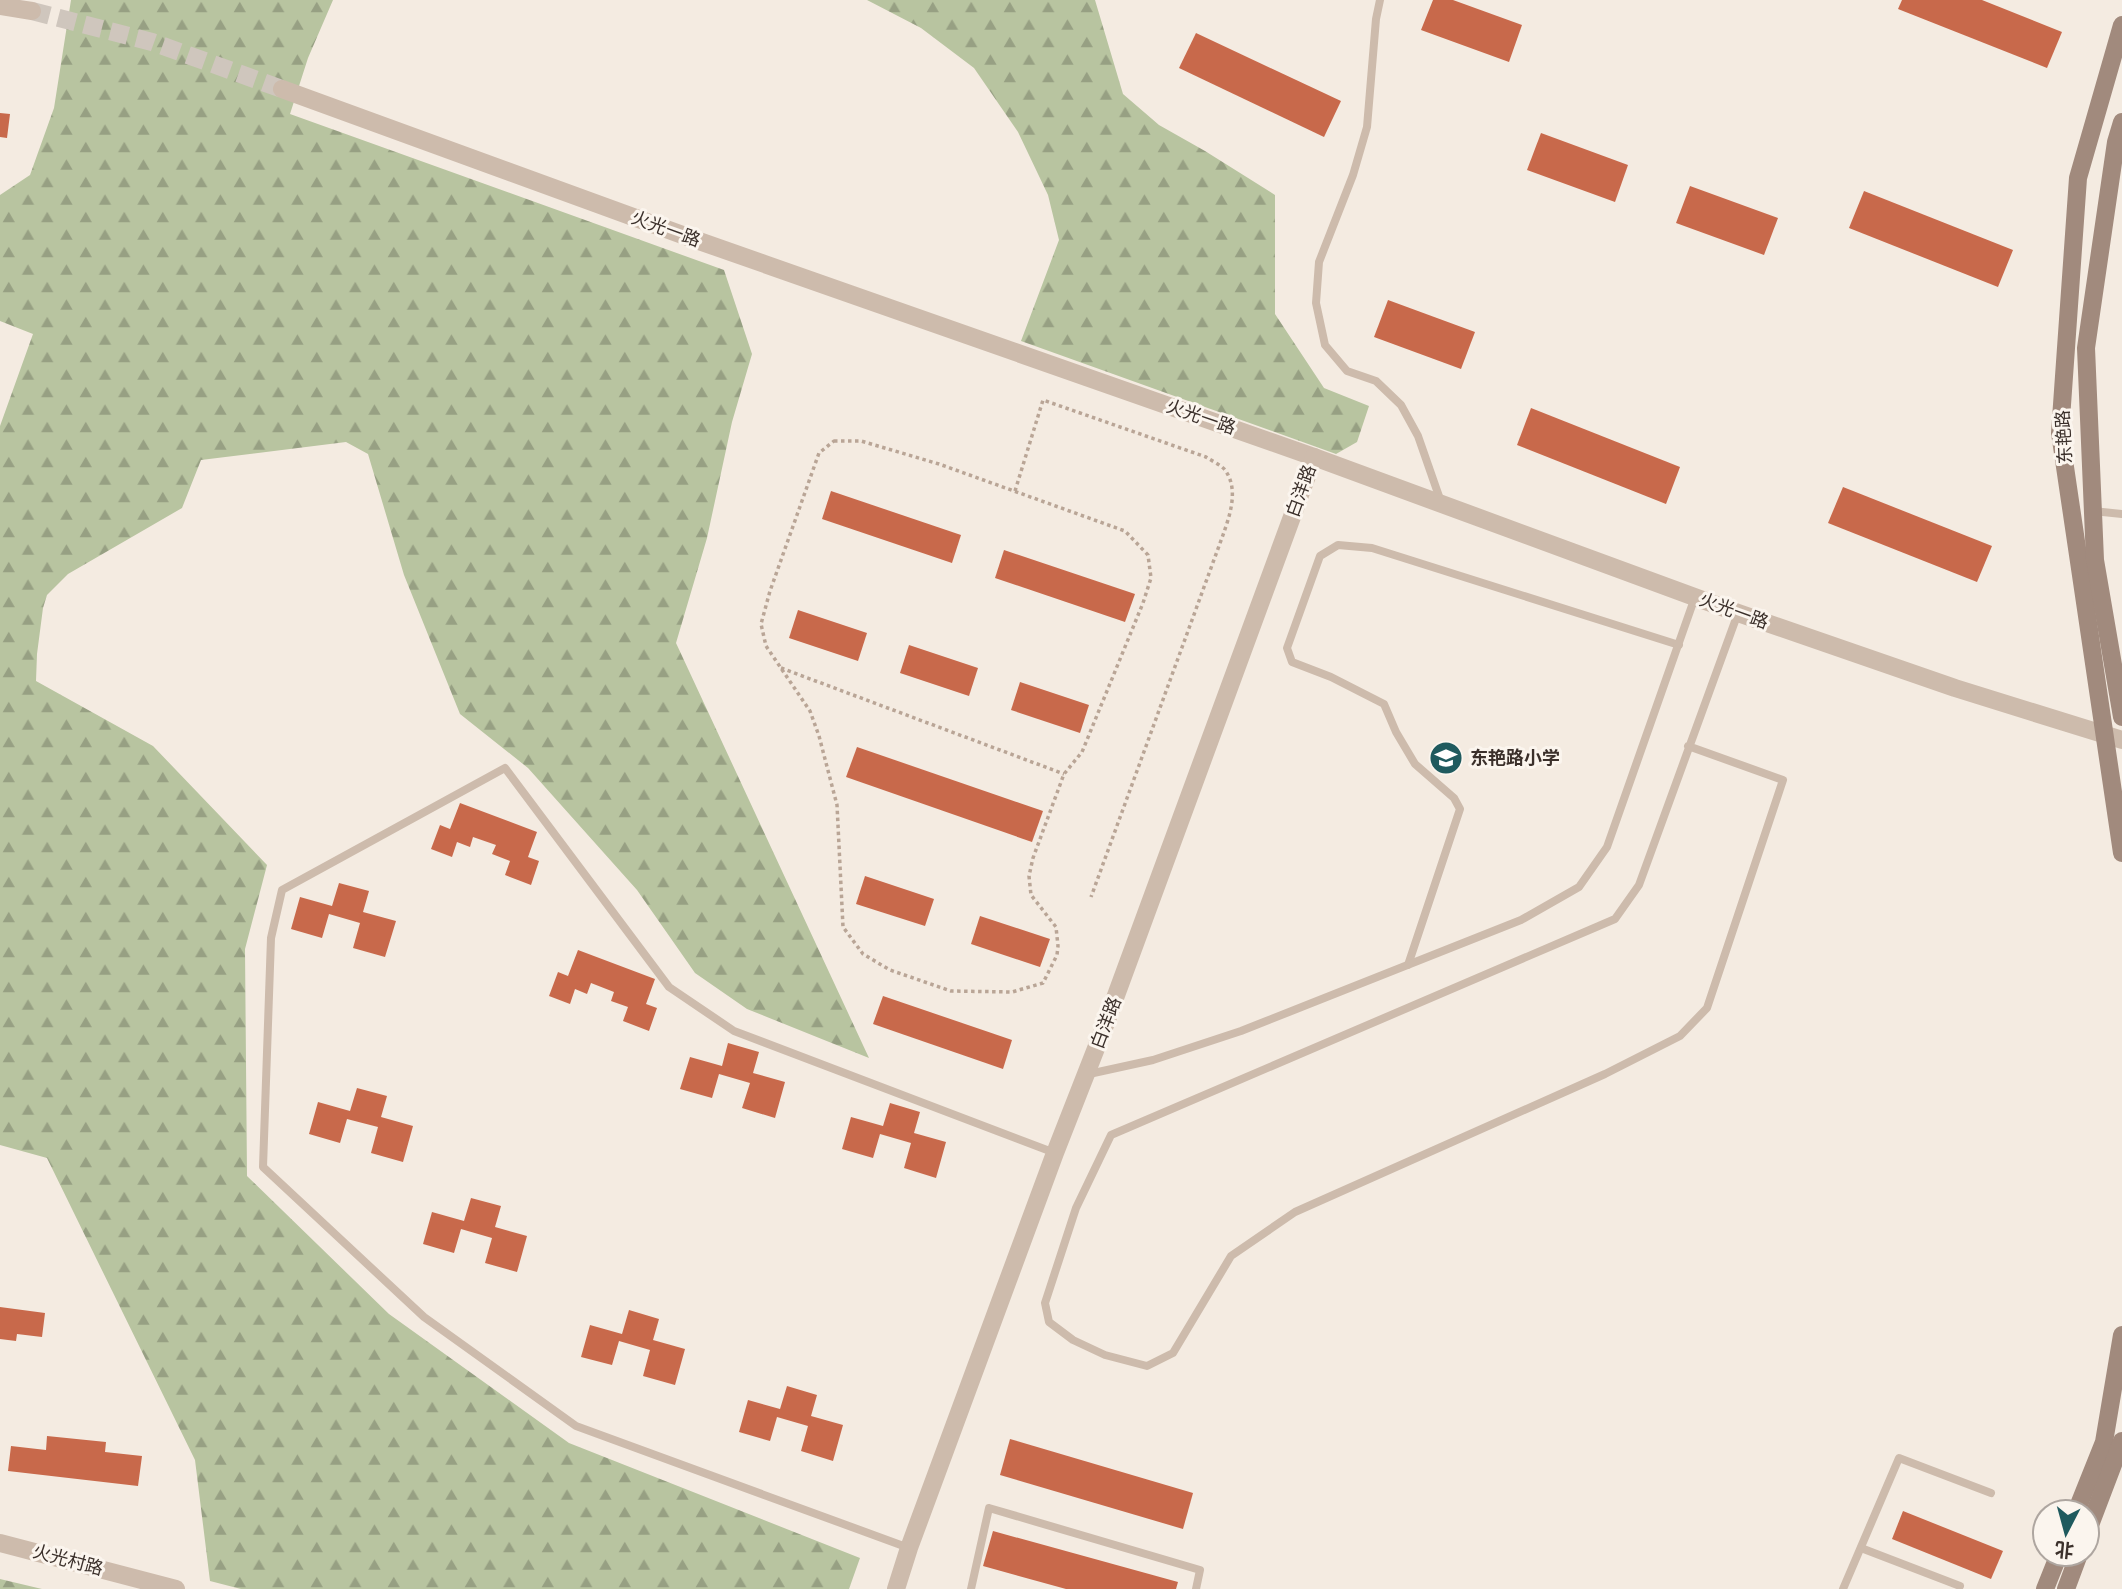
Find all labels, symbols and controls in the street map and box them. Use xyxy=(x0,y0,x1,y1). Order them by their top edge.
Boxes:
street label: 火光一路 xyxy=(629,207,703,251)
street label: 火光一路 xyxy=(1164,396,1238,438)
street label: 东艳路 xyxy=(2053,410,2075,464)
street label: 白洋路 xyxy=(1282,462,1320,520)
street label: 火光一路 xyxy=(1697,589,1771,633)
school or university icon: 东艳路小学 xyxy=(1427,739,1465,777)
place label: 东艳路小学 xyxy=(1470,748,1560,768)
street label: 白洋路 xyxy=(1087,994,1125,1052)
north arrow xyxy=(2031,1498,2101,1568)
text: 北 xyxy=(2054,1538,2075,1561)
street label: 火光村路 xyxy=(31,1541,105,1579)

